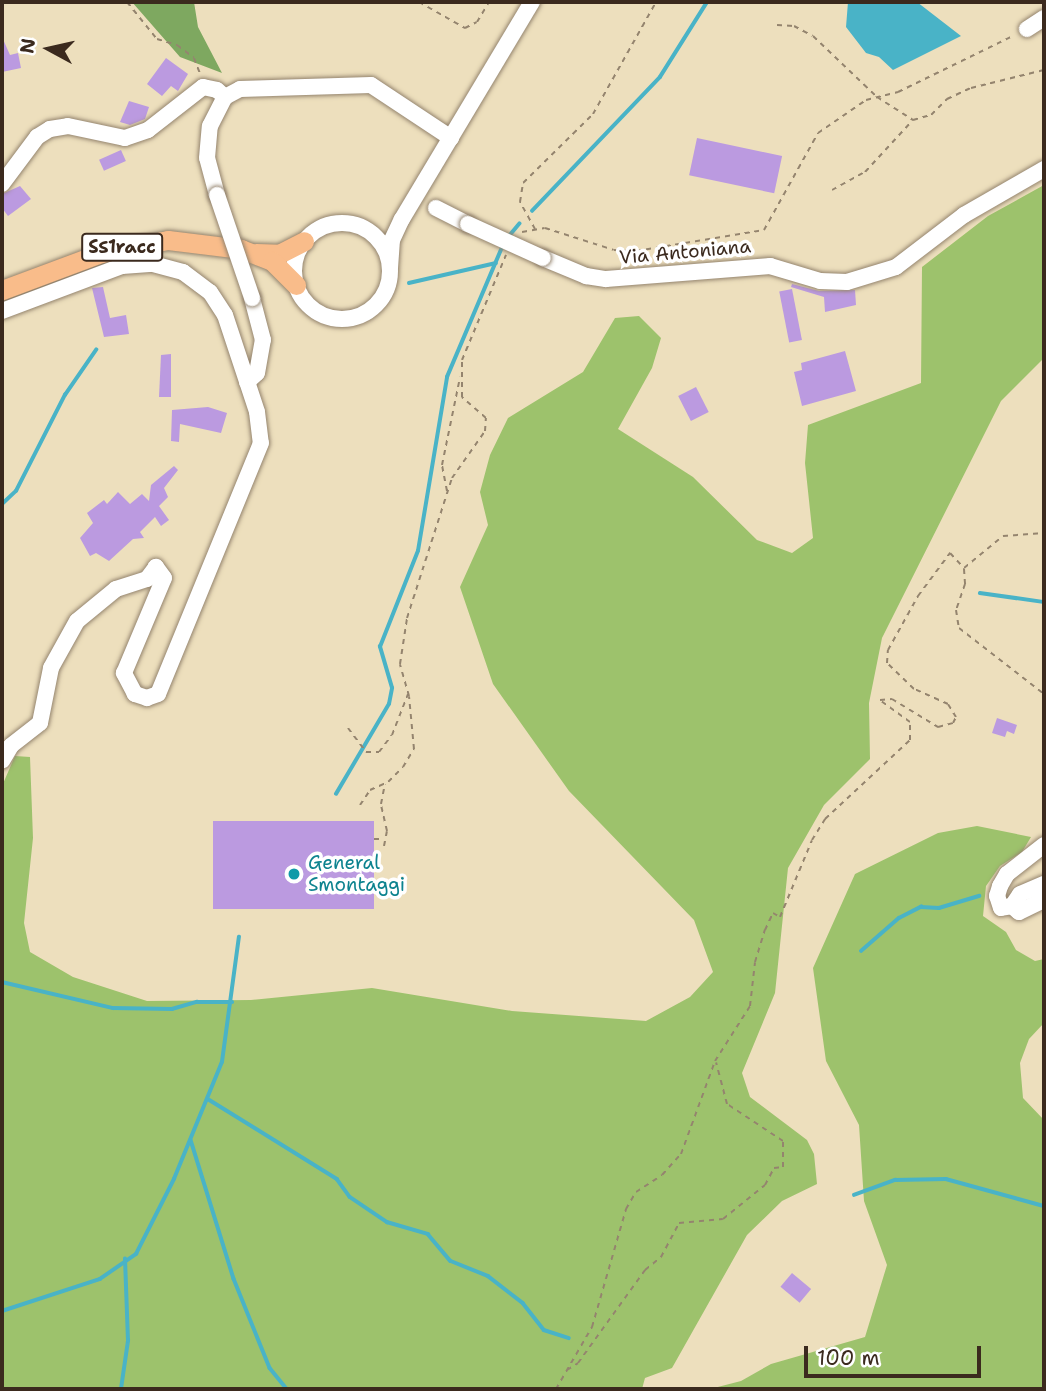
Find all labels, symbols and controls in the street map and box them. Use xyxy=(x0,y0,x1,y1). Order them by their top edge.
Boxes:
north arrow xyxy=(14,14,84,84)
text: N xyxy=(14,37,41,55)
road number: SS1racc xyxy=(80,232,164,262)
street label: Via Antoniana xyxy=(618,235,752,269)
place label: General Smontaggi xyxy=(308,852,405,896)
marker: General Smontaggi xyxy=(286,866,302,882)
scale bar xyxy=(808,1332,985,1376)
text: 100 m xyxy=(817,1344,880,1372)

